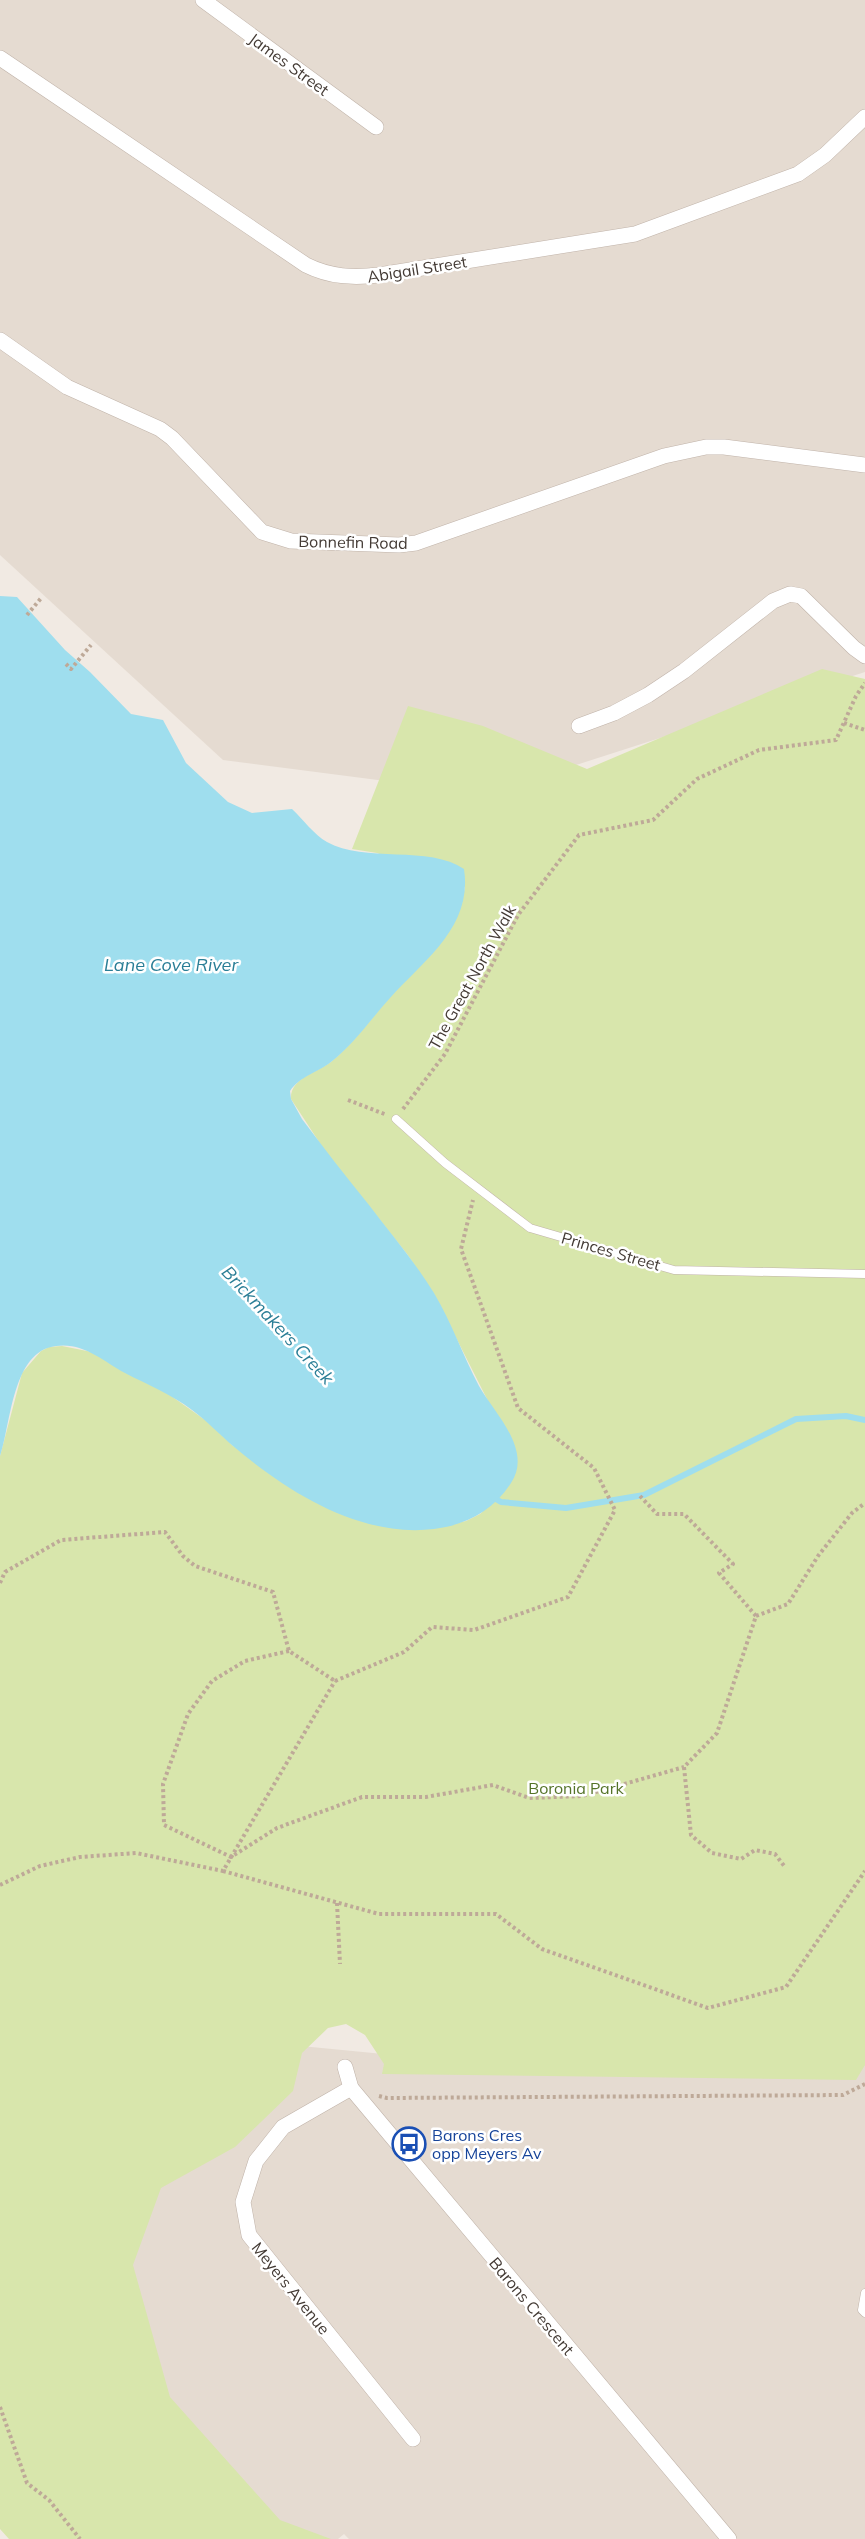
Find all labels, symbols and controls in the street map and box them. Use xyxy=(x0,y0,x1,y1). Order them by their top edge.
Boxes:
street label: James Street xyxy=(245,28,333,100)
street label: Abigail Street xyxy=(366,251,469,287)
street label: Bonnefin Road xyxy=(298,531,408,553)
street label: The Great North Walk xyxy=(424,900,520,1053)
water label: Lane Cove River xyxy=(104,953,239,976)
street label: Princes Street xyxy=(559,1227,663,1275)
water label: Brickmakers Creek xyxy=(217,1261,340,1390)
park label: Boronia Park xyxy=(528,1778,625,1798)
place label: Barons Cres opp Meyers Av xyxy=(432,2125,542,2163)
bus stop icon: Barons Cres opp Meyers Av xyxy=(391,2126,427,2162)
street label: Meyers Avenue xyxy=(248,2238,334,2338)
street label: Barons Crescent xyxy=(485,2253,579,2359)

